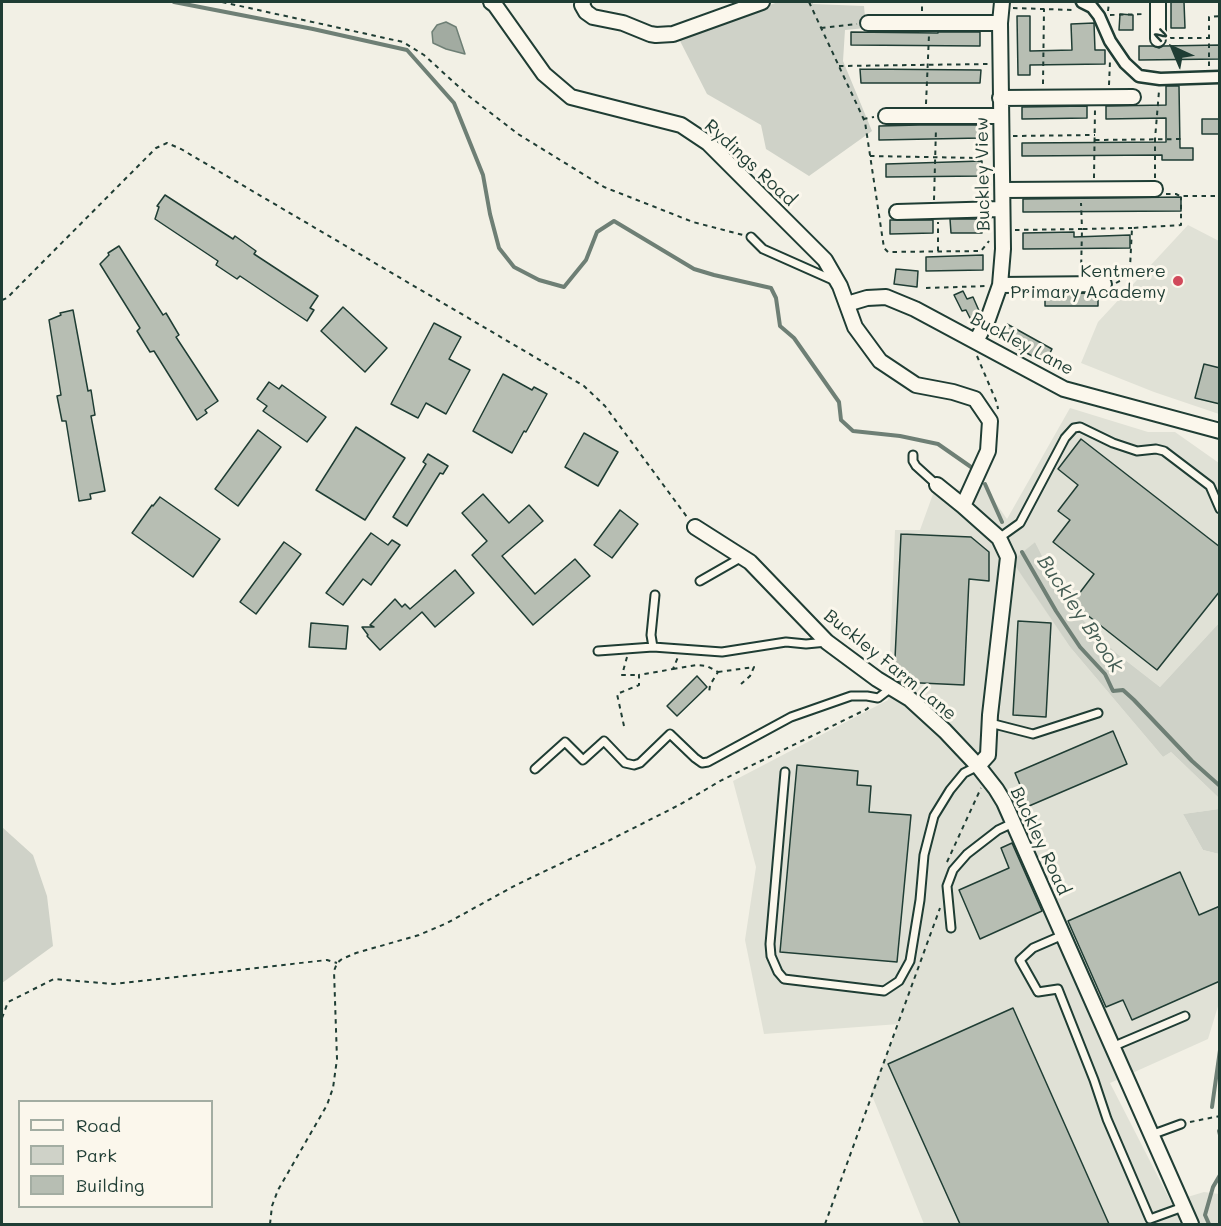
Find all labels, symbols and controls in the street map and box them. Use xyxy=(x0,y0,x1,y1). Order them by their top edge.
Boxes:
north arrow xyxy=(1143,18,1203,78)
text: N xyxy=(1148,23,1172,46)
street label: Rydings Road xyxy=(700,115,800,211)
street label: Buckley View xyxy=(971,117,995,231)
place label: Kentmere Primary Academy xyxy=(1010,260,1166,302)
marker: Kentmere Primary Academy xyxy=(1171,274,1185,288)
street label: Buckley Lane xyxy=(967,308,1077,380)
water label: Buckley Brook xyxy=(1032,551,1128,677)
street label: Buckley Farm Lane xyxy=(819,605,961,725)
street label: Buckley Road xyxy=(1006,783,1074,899)
legend xyxy=(18,1100,213,1208)
text: Road xyxy=(76,1113,121,1137)
text: Park xyxy=(76,1143,117,1167)
text: Building xyxy=(76,1173,144,1197)

